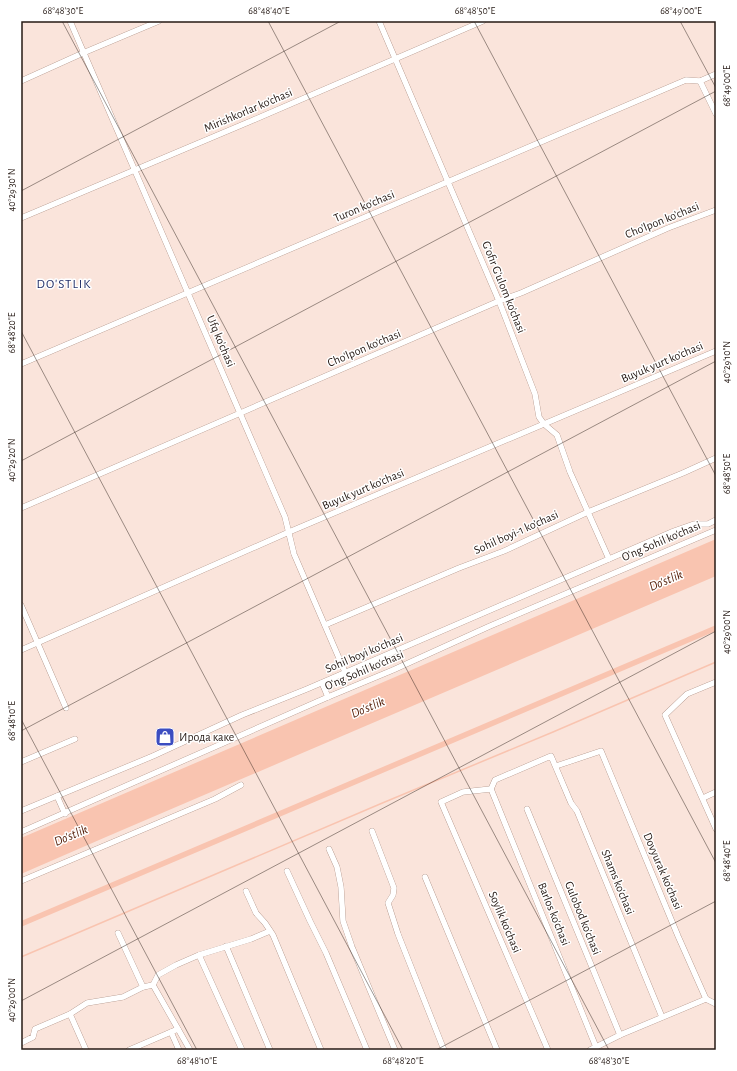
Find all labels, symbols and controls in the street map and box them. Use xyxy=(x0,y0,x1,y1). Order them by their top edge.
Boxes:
text: 68°48'30"E xyxy=(43,6,83,16)
text: 68°48'40"E xyxy=(248,6,290,16)
text: 68°48'50"E xyxy=(455,6,496,16)
text: 68°49'00"E xyxy=(660,6,702,16)
text: 68°49'00"E xyxy=(722,65,732,107)
street label: Mirishkorlar ko'chasi xyxy=(202,86,294,134)
text: 40°29'30"N xyxy=(7,169,17,211)
street label: Turon ko'chasi xyxy=(332,188,396,224)
street label: Cho'lpon ko'chasi xyxy=(623,200,701,240)
street label: G'ofir G'ulom ko'chasi xyxy=(480,239,528,335)
district label: DO'STLIK xyxy=(37,278,91,291)
text: 68°48'20"E xyxy=(7,312,17,354)
street label: Ufq ko'chasi xyxy=(205,313,237,369)
street label: Cho'lpon ko'chasi xyxy=(326,327,402,369)
street label: Buyuk yurt ko'chasi xyxy=(619,339,705,386)
text: 40°29'10"N xyxy=(722,341,732,383)
text: 40°29'20"N xyxy=(7,438,17,482)
text: 68°48'50"E xyxy=(722,453,732,494)
street label: Buyuk yurt ko'chasi xyxy=(320,466,406,513)
street label: Sohil boyi-1 ko'chasi xyxy=(472,508,560,557)
street label: O'ng Sohil ko'chasi xyxy=(620,519,702,563)
water label: Do'stlik xyxy=(647,568,685,594)
text: 40°29'00"N xyxy=(722,610,732,654)
street label: Sohil boyi ko'chasi xyxy=(323,631,405,676)
street label: O'ng Sohil ko'chasi xyxy=(323,648,405,692)
water label: Do'stlik xyxy=(349,695,387,721)
text: 68°48'10"E xyxy=(7,701,17,741)
shop icon: Ирода каке xyxy=(154,726,176,748)
place label: Ирода каке xyxy=(179,731,234,743)
water label: Do'stlik xyxy=(52,823,90,849)
street label: Dovyurak ko'chasi xyxy=(640,831,685,912)
text: 68°48'40"E xyxy=(722,840,732,882)
street label: Shams ko'chasi xyxy=(600,848,636,916)
street label: Gulobod ko'chasi xyxy=(563,880,603,956)
street label: Barlos ko'chasi xyxy=(536,881,572,947)
street label: Soylik ko'chasi xyxy=(486,890,523,955)
text: 40°29'00"N xyxy=(7,978,17,1022)
text: 68°48'10"E xyxy=(177,1056,217,1066)
text: 68°48'20"E xyxy=(382,1056,424,1066)
text: 68°48'30"E xyxy=(589,1056,629,1066)

